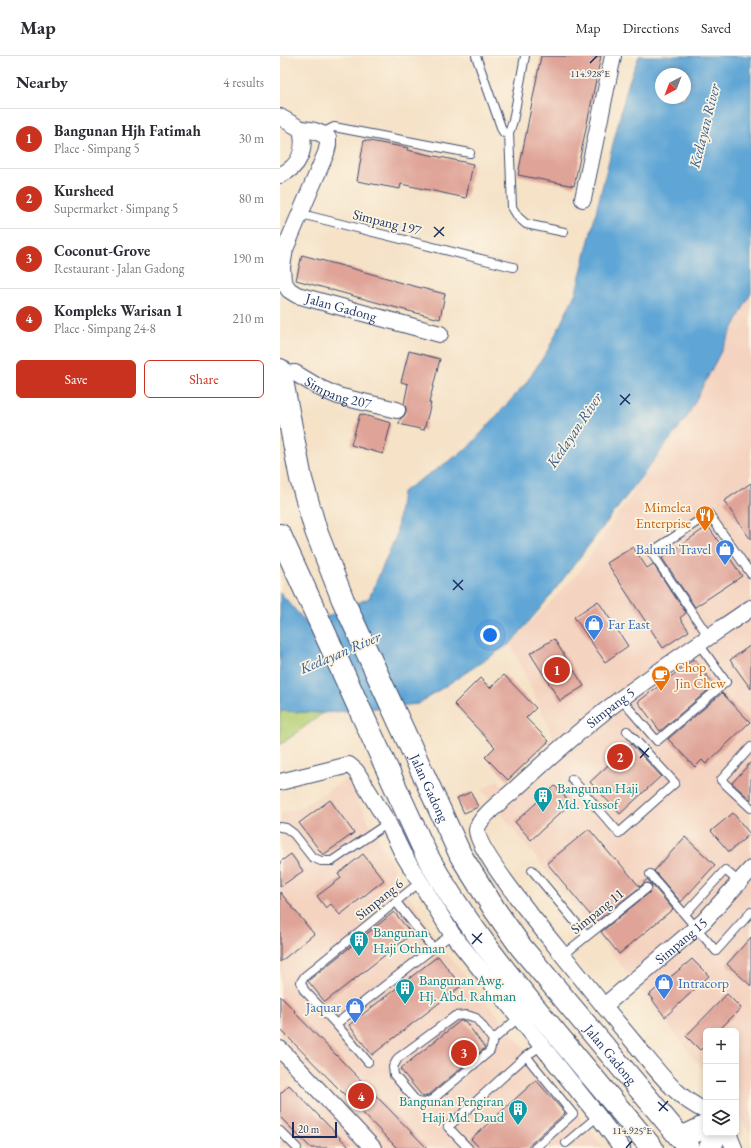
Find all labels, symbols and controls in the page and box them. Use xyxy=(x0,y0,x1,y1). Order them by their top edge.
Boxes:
text: Map xyxy=(20,15,56,40)
text: Map xyxy=(575,19,601,37)
text: Directions xyxy=(623,19,679,37)
text: Saved xyxy=(701,19,731,37)
text: 114.928°E xyxy=(570,67,610,80)
north arrow xyxy=(655,68,691,104)
text: Nearby xyxy=(16,71,68,93)
text: 4 results xyxy=(223,74,264,91)
water label: Kedayan River xyxy=(684,81,724,171)
text: Bangunan Hjh Fatimah xyxy=(54,121,201,140)
text: 1 xyxy=(26,130,32,147)
text: 30 m xyxy=(239,130,264,147)
text: Place · Simpang 5 xyxy=(54,140,140,157)
text: Kursheed xyxy=(54,181,114,200)
text: 2 xyxy=(26,190,32,207)
text: 80 m xyxy=(239,190,264,207)
text: Supermarket · Simpang 5 xyxy=(54,200,178,217)
street label: Simpang 197 xyxy=(351,205,423,239)
text: Coconut-Grove xyxy=(54,241,150,260)
text: 3 xyxy=(26,250,32,267)
text: 190 m xyxy=(233,250,264,267)
text: Restaurant · Jalan Gadong xyxy=(54,260,185,277)
street label: Jalan Gadong xyxy=(303,289,380,326)
text: Kompleks Warisan 1 xyxy=(54,301,183,320)
text: 4 xyxy=(26,310,32,327)
text: 210 m xyxy=(233,310,264,327)
text: Place · Simpang 24-8 xyxy=(54,320,156,337)
button: Save xyxy=(16,360,136,398)
button: Share xyxy=(144,360,264,398)
street label: Simpang 207 xyxy=(301,372,374,413)
water label: Kedayan River xyxy=(541,388,607,472)
place label: Mimelea Enterprise xyxy=(636,498,692,532)
restaurant icon: Mimelea Enterprise xyxy=(694,504,716,532)
shop icon: Balurih Travel xyxy=(714,538,736,566)
place label: Balurih Travel xyxy=(636,540,712,558)
shop icon: Far East xyxy=(583,613,605,641)
place label: Far East xyxy=(608,615,650,633)
your location xyxy=(480,625,500,645)
water label: Kedayan River xyxy=(296,626,385,678)
pin: 1 xyxy=(544,655,570,685)
place label: Chop Jin Chew xyxy=(674,658,726,692)
cafe icon: Chop Jin Chew xyxy=(650,664,672,692)
street label: Simpang 5 xyxy=(582,683,638,732)
pin: 2 xyxy=(607,742,633,772)
street label: Jalan Gadong xyxy=(406,750,453,825)
place label: Bangunan Haji Md. Yussof xyxy=(557,779,639,813)
building icon: Bangunan Haji Md. Yussof xyxy=(532,785,554,813)
street label: Simpang 6 xyxy=(351,874,407,924)
street label: Simpang 11 xyxy=(567,884,627,938)
street label: Simpang 15 xyxy=(651,913,711,968)
place label: Bangunan Haji Othman xyxy=(373,923,446,957)
building icon: Bangunan Haji Othman xyxy=(348,929,370,957)
place label: Bangunan Awg. Hj. Abd. Rahman xyxy=(419,971,517,1005)
shop icon: Intracorp xyxy=(653,972,675,1000)
place label: Intracorp xyxy=(678,974,729,992)
building icon: Bangunan Awg. Hj. Abd. Rahman xyxy=(394,977,416,1005)
shop icon: Jaquar xyxy=(344,996,366,1024)
place label: Jaquar xyxy=(305,998,341,1016)
street label: Jalan Gadong xyxy=(580,1020,642,1089)
map controls xyxy=(703,1028,739,1136)
button: + xyxy=(703,1028,739,1064)
pin: 3 xyxy=(451,1038,477,1068)
button: − xyxy=(703,1064,739,1100)
pin: 4 xyxy=(348,1081,374,1111)
place label: Bangunan Pengiran Haji Md. Daud xyxy=(399,1092,505,1126)
building icon: Bangunan Pengiran Haji Md. Daud xyxy=(507,1098,529,1126)
button: layers xyxy=(703,1100,739,1136)
scale bar xyxy=(292,1120,337,1139)
text: 20 m xyxy=(298,1122,319,1136)
text: 114.925°E xyxy=(612,1124,652,1137)

